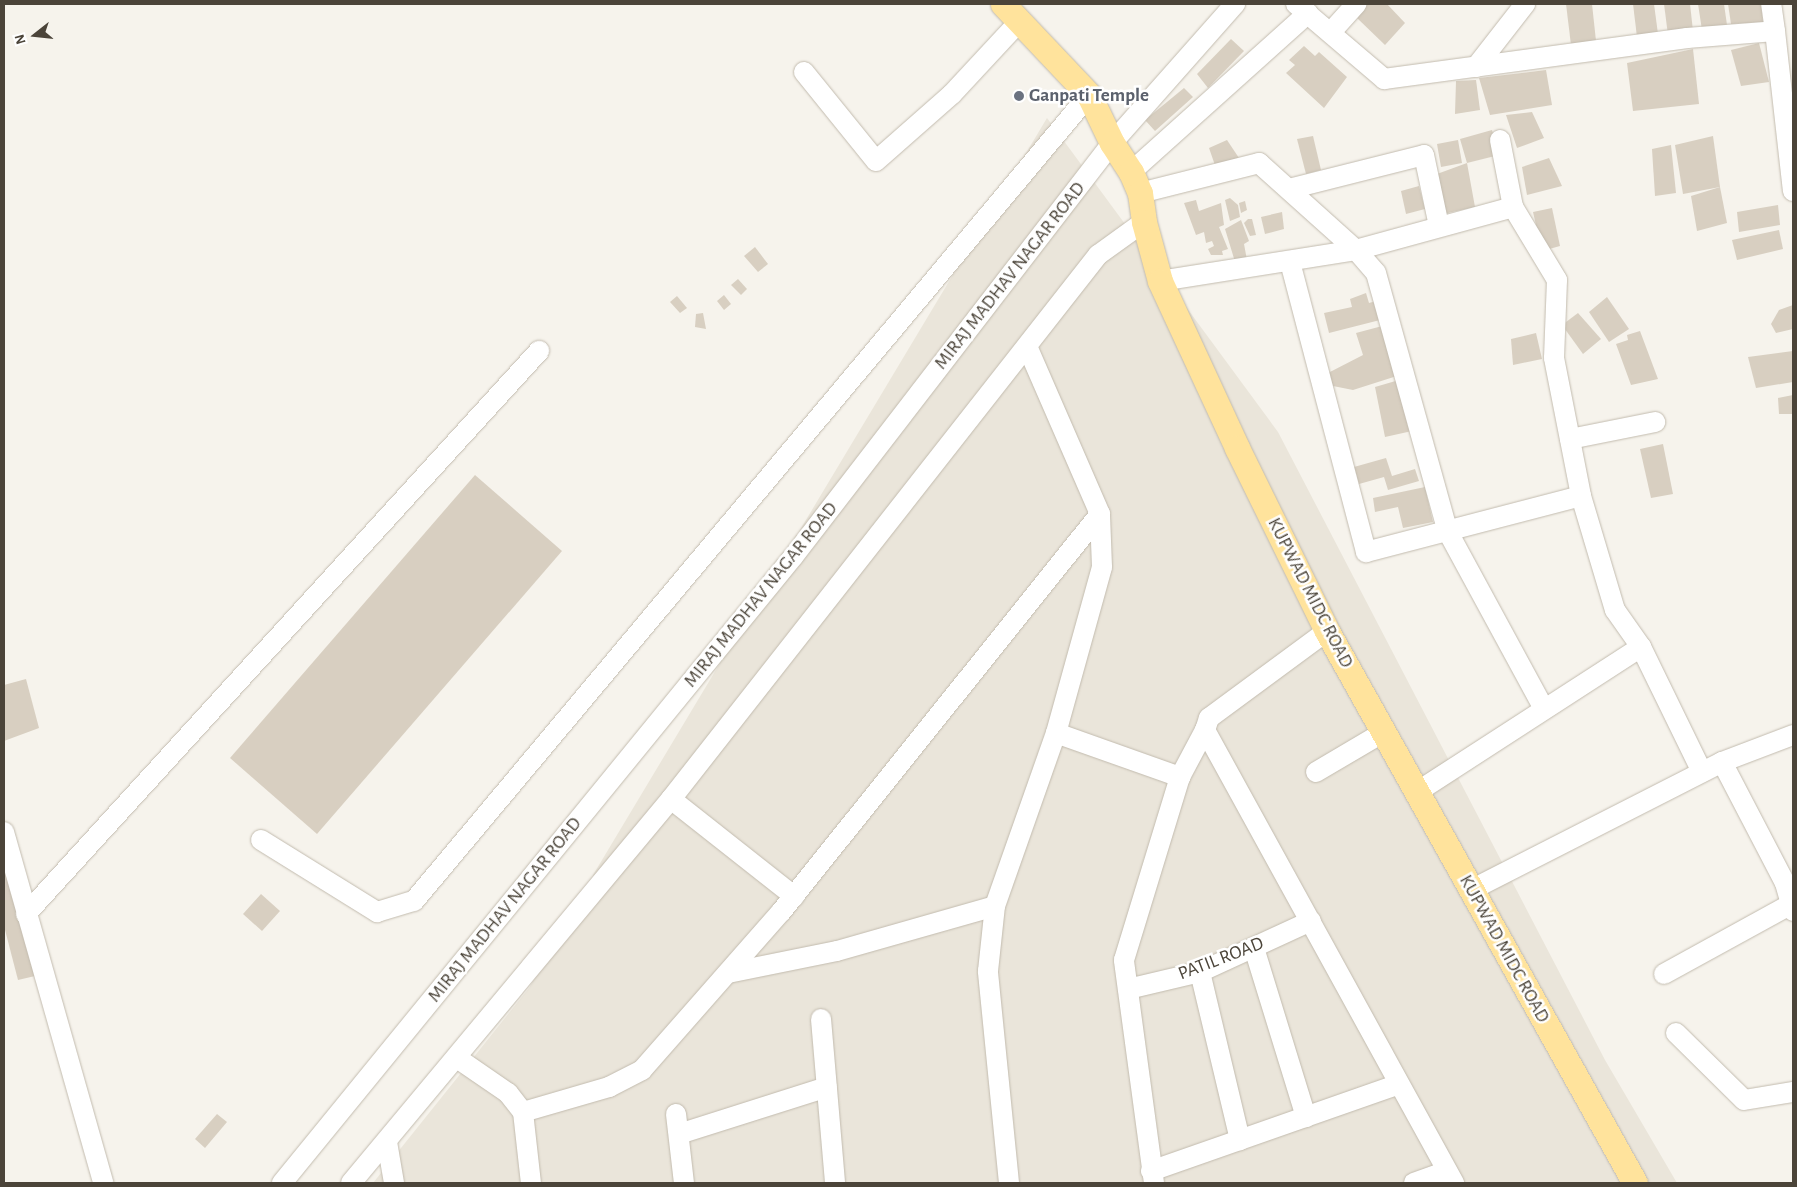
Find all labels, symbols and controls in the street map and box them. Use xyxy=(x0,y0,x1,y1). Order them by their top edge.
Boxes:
north arrow xyxy=(10,10,60,60)
text: N xyxy=(13,33,29,46)
place label: Ganpati Temple xyxy=(1029,85,1149,107)
marker: Ganpati Temple xyxy=(1013,90,1025,102)
street label: MIRAJ MADHAV NAGAR ROAD xyxy=(930,178,1090,374)
street label: MIRAJ MADHAV NAGAR ROAD xyxy=(679,498,843,692)
street label: KUPWAD MIDC ROAD xyxy=(1262,514,1358,672)
street label: MIRAJ MADHAV NAGAR ROAD xyxy=(423,813,587,1007)
street label: KUPWAD MIDC ROAD xyxy=(1454,871,1554,1027)
street label: PATIL ROAD xyxy=(1175,932,1267,986)

